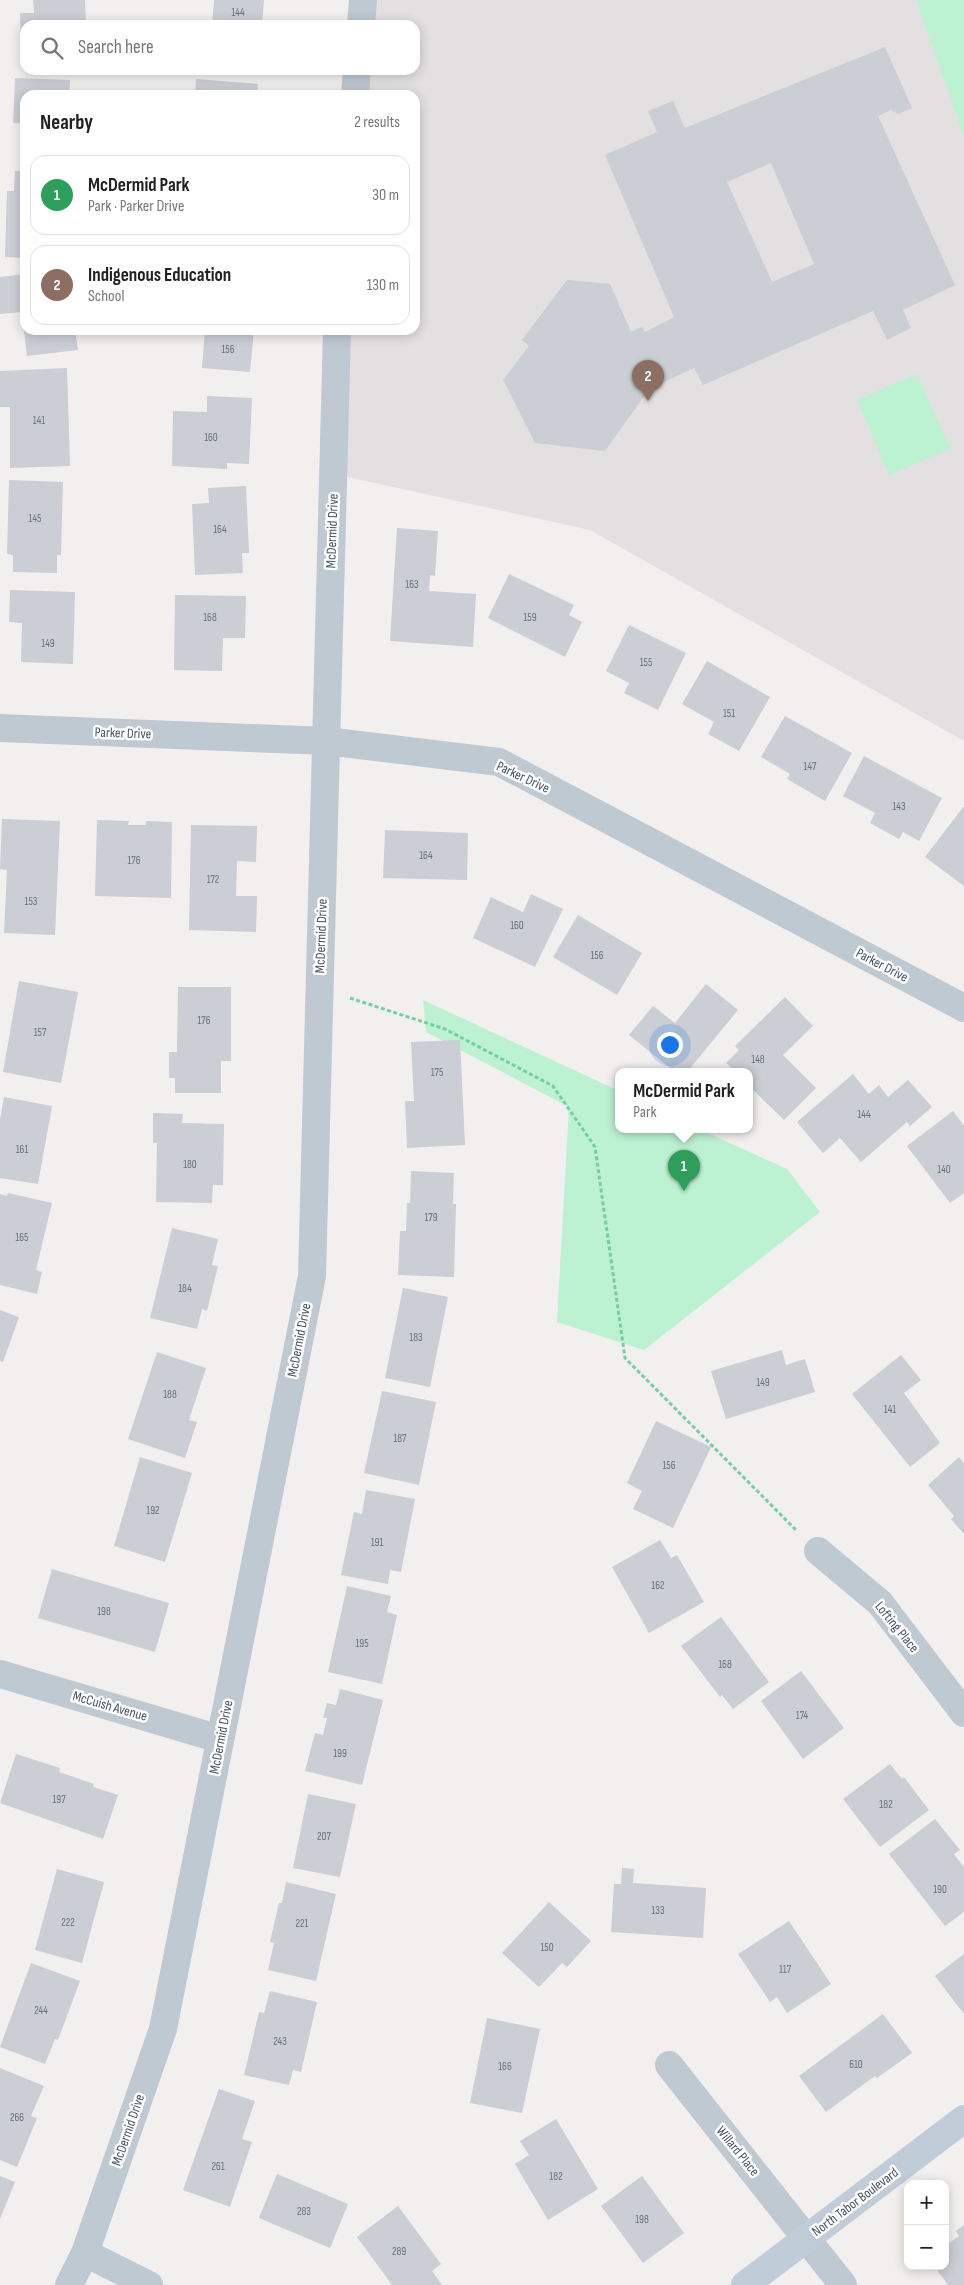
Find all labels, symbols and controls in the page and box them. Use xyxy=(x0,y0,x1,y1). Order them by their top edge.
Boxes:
house number: 144 xyxy=(231,6,245,19)
search box xyxy=(20,20,420,75)
icon: search xyxy=(38,34,66,62)
text: Search here xyxy=(78,36,154,59)
text: Nearby xyxy=(40,110,93,135)
text: 2 results xyxy=(354,113,400,132)
text: McDermid Park xyxy=(88,174,190,197)
text: 1 xyxy=(54,186,60,205)
text: 30 m xyxy=(372,186,399,205)
text: Park · Parker Drive xyxy=(88,197,184,216)
text: Indigenous Education xyxy=(88,264,231,287)
text: 2 xyxy=(53,276,61,295)
text: 130 m xyxy=(367,276,399,295)
text: School xyxy=(88,287,124,306)
house number: 156 xyxy=(221,343,235,356)
pin: 2 xyxy=(632,360,664,401)
house number: 141 xyxy=(33,414,45,427)
house number: 160 xyxy=(204,431,218,444)
street label: McDermid Drive xyxy=(322,493,342,569)
house number: 145 xyxy=(29,512,41,525)
house number: 164 xyxy=(213,523,227,536)
house number: 163 xyxy=(405,578,419,591)
house number: 168 xyxy=(203,611,217,624)
house number: 159 xyxy=(523,611,537,624)
house number: 149 xyxy=(41,637,55,650)
house number: 155 xyxy=(640,656,652,669)
house number: 151 xyxy=(723,707,735,720)
street label: Parker Drive xyxy=(94,724,152,742)
street label: Parker Drive xyxy=(494,757,552,797)
house number: 147 xyxy=(804,760,817,773)
house number: 143 xyxy=(892,800,906,813)
house number: 164 xyxy=(419,849,433,862)
house number: 176 xyxy=(127,854,141,867)
house number: 172 xyxy=(207,873,220,886)
house number: 153 xyxy=(25,895,38,908)
street label: McDermid Drive xyxy=(311,898,331,974)
house number: 160 xyxy=(510,919,524,932)
street label: Parker Drive xyxy=(853,944,911,986)
house number: 156 xyxy=(590,949,604,962)
house number: 176 xyxy=(197,1014,211,1027)
house number: 157 xyxy=(34,1026,47,1039)
your location xyxy=(657,1032,683,1058)
house number: 148 xyxy=(751,1053,765,1066)
house number: 175 xyxy=(431,1066,443,1079)
popup xyxy=(615,1068,753,1133)
text: McDermid Park xyxy=(633,1080,735,1103)
text: Park xyxy=(633,1103,657,1122)
house number: 144 xyxy=(857,1108,871,1121)
house number: 161 xyxy=(16,1143,28,1156)
pin: 1 xyxy=(668,1150,700,1191)
house number: 180 xyxy=(183,1158,197,1171)
house number: 140 xyxy=(937,1163,951,1176)
house number: 179 xyxy=(424,1211,438,1224)
house number: 165 xyxy=(15,1231,29,1244)
house number: 184 xyxy=(178,1282,192,1295)
street label: McDermid Drive xyxy=(284,1302,314,1378)
house number: 183 xyxy=(409,1331,423,1344)
house number: 149 xyxy=(756,1376,770,1389)
house number: 188 xyxy=(163,1388,177,1401)
house number: 141 xyxy=(884,1403,896,1416)
house number: 187 xyxy=(393,1432,407,1445)
house number: 156 xyxy=(662,1459,676,1472)
house number: 192 xyxy=(146,1504,160,1517)
house number: 191 xyxy=(371,1536,383,1549)
house number: 162 xyxy=(651,1579,665,1592)
street label: Lofting Place xyxy=(871,1598,923,1656)
house number: 198 xyxy=(97,1605,111,1618)
house number: 195 xyxy=(355,1637,369,1650)
house number: 168 xyxy=(718,1658,732,1671)
street label: McCuish Avenue xyxy=(71,1687,149,1725)
street label: McDermid Drive xyxy=(206,1699,236,1775)
house number: 174 xyxy=(796,1709,809,1722)
house number: 199 xyxy=(333,1747,347,1760)
house number: 197 xyxy=(52,1793,66,1806)
house number: 182 xyxy=(879,1798,893,1811)
house number: 207 xyxy=(317,1830,332,1843)
house number: 190 xyxy=(933,1883,947,1896)
house number: 133 xyxy=(651,1904,665,1917)
house number: 222 xyxy=(61,1916,75,1929)
house number: 221 xyxy=(296,1917,309,1930)
house number: 150 xyxy=(540,1941,554,1954)
house number: 117 xyxy=(779,1963,792,1976)
house number: 244 xyxy=(34,2004,48,2017)
house number: 243 xyxy=(273,2035,287,2048)
house number: 610 xyxy=(849,2058,863,2071)
house number: 166 xyxy=(498,2060,512,2073)
street label: McDermid Drive xyxy=(108,2092,148,2168)
house number: 266 xyxy=(10,2111,24,2124)
street label: Willard Place xyxy=(713,2123,763,2179)
house number: 261 xyxy=(211,2160,225,2173)
street label: North Tabor Boulevard xyxy=(808,2164,902,2240)
house number: 182 xyxy=(549,2170,563,2183)
map controls xyxy=(904,2180,949,2270)
button: + xyxy=(904,2180,949,2225)
house number: 283 xyxy=(297,2205,311,2218)
house number: 198 xyxy=(635,2213,649,2226)
button: − xyxy=(904,2225,949,2270)
house number: 289 xyxy=(392,2245,406,2258)

